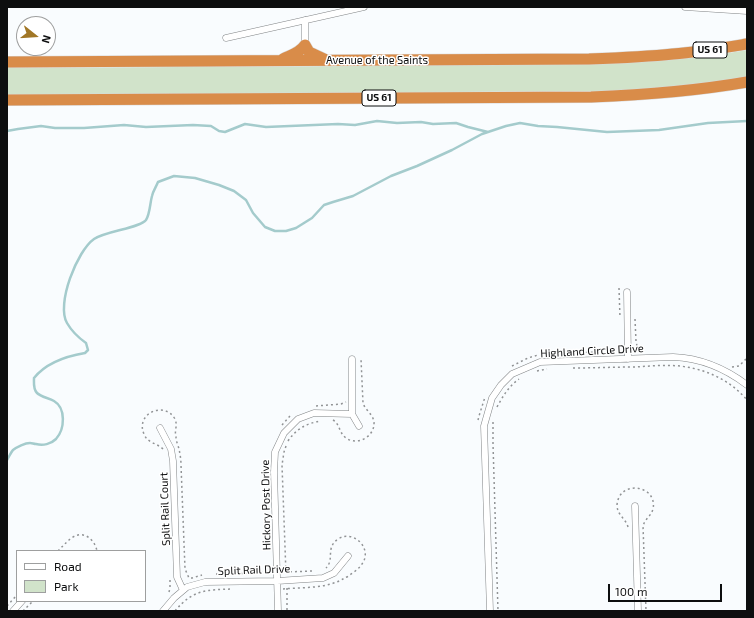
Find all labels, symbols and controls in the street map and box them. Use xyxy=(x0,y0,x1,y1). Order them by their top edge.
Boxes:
north arrow xyxy=(16,16,56,56)
text: N xyxy=(40,34,54,45)
road number: US 61 xyxy=(693,42,727,58)
street label: Avenue of the Saints xyxy=(326,53,428,67)
road number: US 61 xyxy=(362,90,396,106)
street label: Highland Circle Drive xyxy=(540,342,644,360)
street label: Hickory Post Drive xyxy=(259,459,273,551)
street label: Split Rail Court xyxy=(157,472,173,546)
legend xyxy=(16,550,146,602)
text: Road xyxy=(54,559,82,573)
street label: Split Rail Drive xyxy=(217,562,291,578)
scale bar xyxy=(610,576,724,602)
text: Park xyxy=(54,579,79,593)
text: 100 m xyxy=(615,584,647,598)

